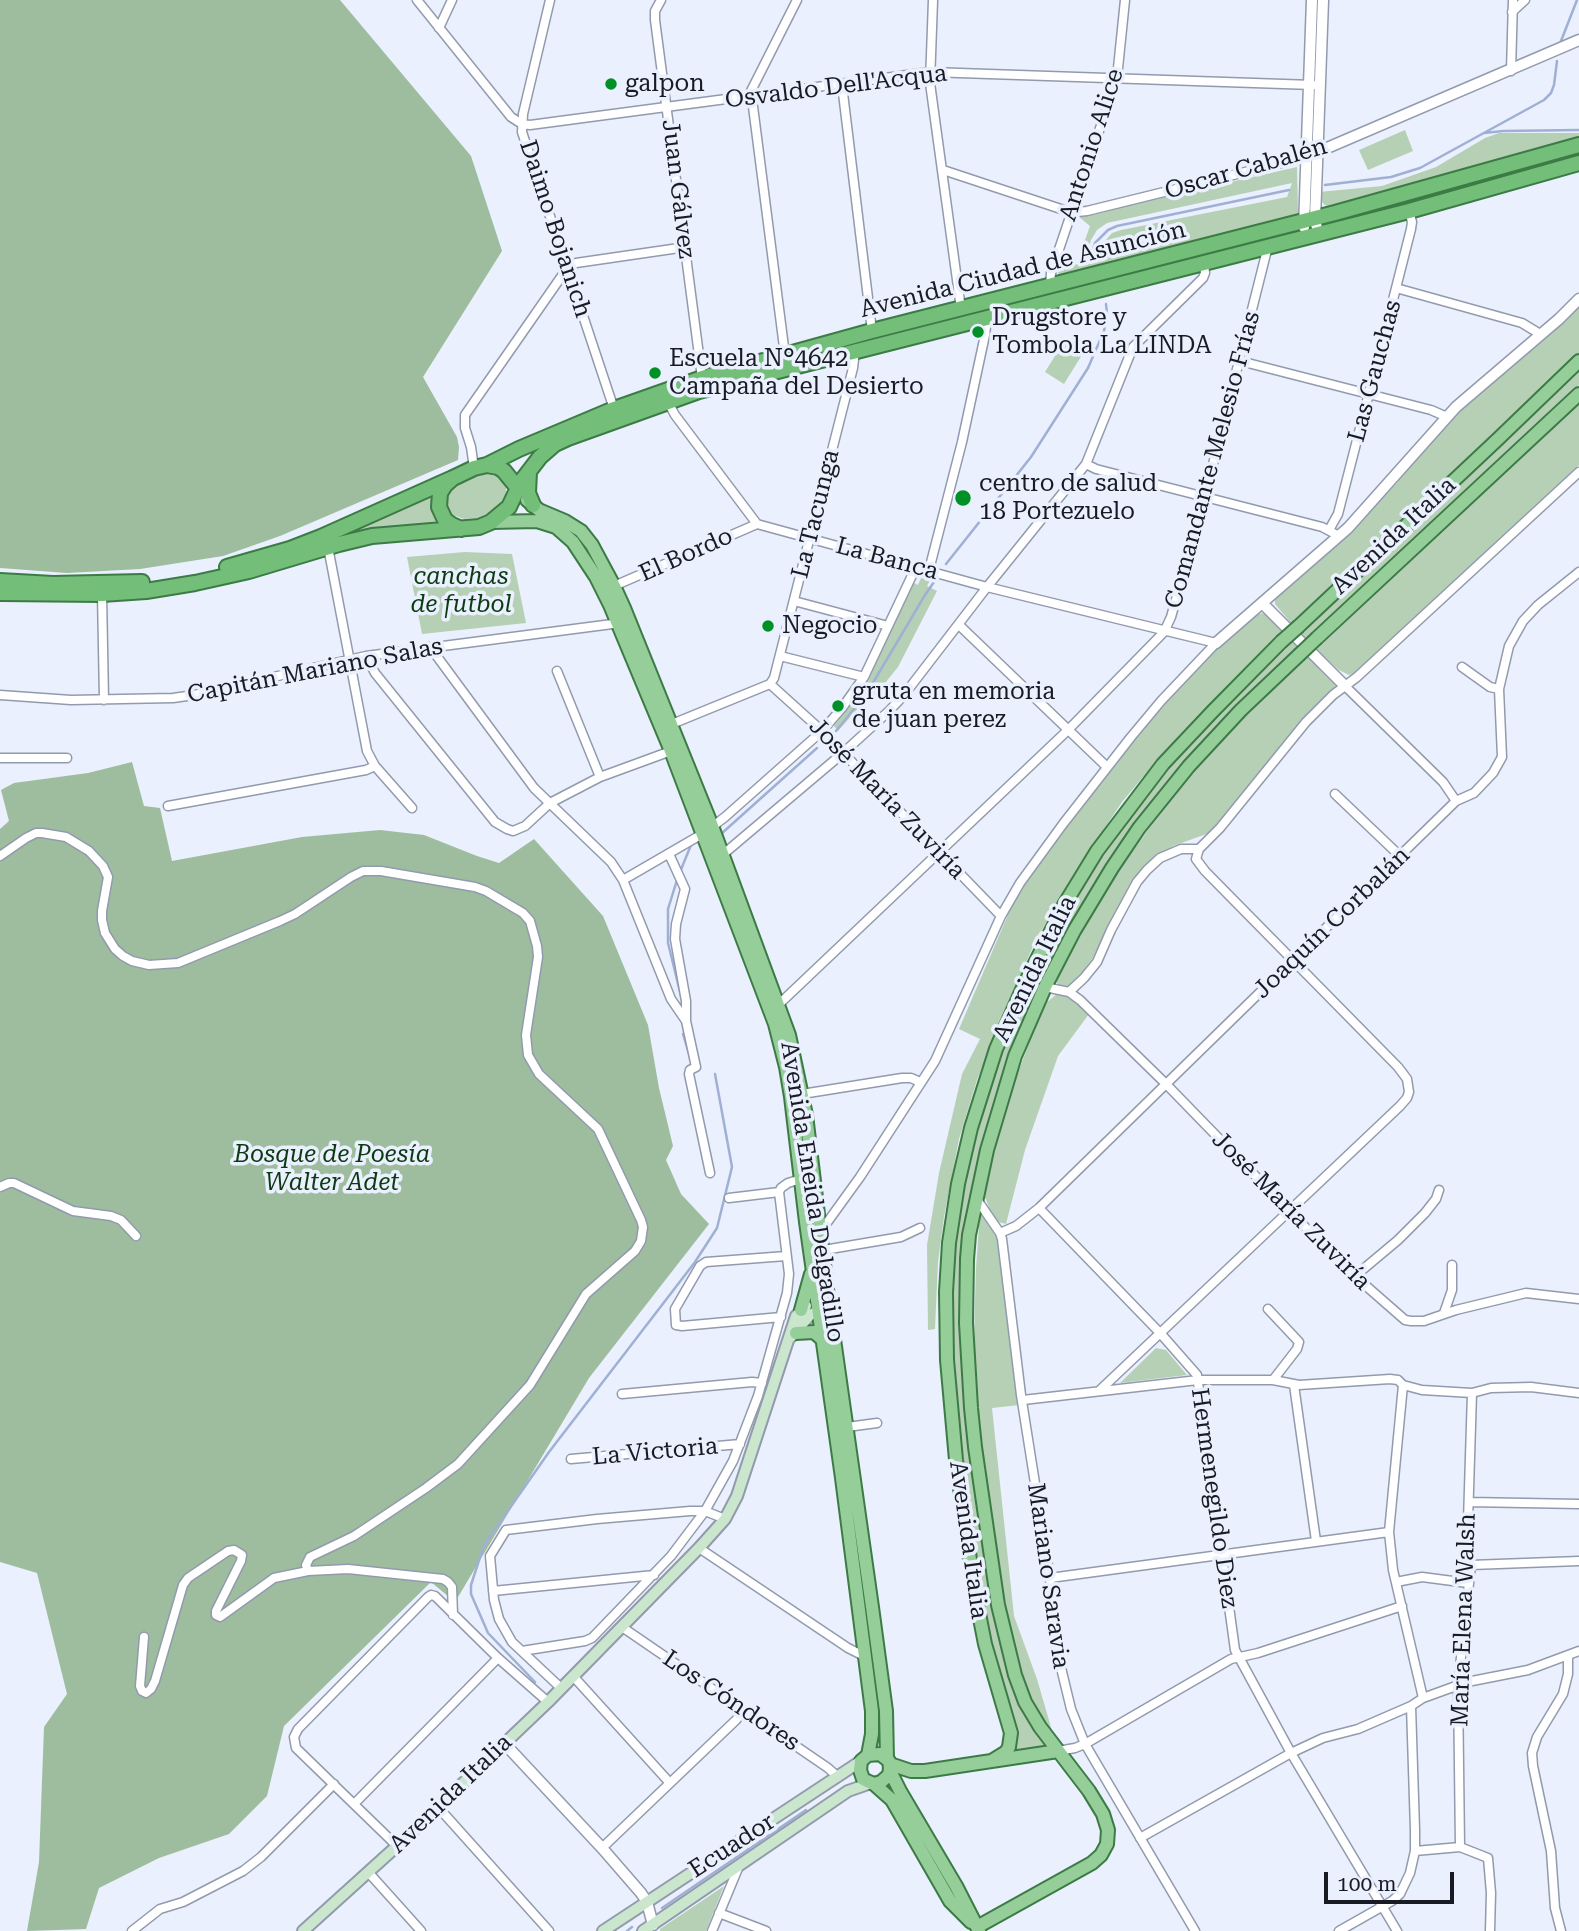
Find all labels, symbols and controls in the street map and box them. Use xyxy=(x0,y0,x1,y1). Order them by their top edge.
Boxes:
street label: Osvaldo Dell'Acqua xyxy=(723,59,949,115)
street label: Antonio Alice xyxy=(1054,65,1130,225)
place label: galpon xyxy=(625,70,705,98)
marker: galpon xyxy=(603,76,619,92)
street label: Juan Gálvez xyxy=(655,118,701,260)
street label: Oscar Cabalén xyxy=(1162,132,1330,206)
street label: Daimo Bojanich xyxy=(513,137,597,321)
street label: Avenida Ciudad de Asunción xyxy=(857,216,1189,324)
street label: Las Gauchas xyxy=(1342,297,1408,445)
place label: Drugstore y Tombola La LINDA xyxy=(992,304,1212,360)
street label: Comandante Melesio Frías xyxy=(1159,308,1267,612)
marker: Drugstore y Tombola La LINDA xyxy=(970,324,986,340)
place label: Escuela N°4642 Campaña del Desierto xyxy=(669,345,924,401)
marker: Escuela N°4642 Campaña del Desierto xyxy=(647,365,663,381)
street label: La Tacunga xyxy=(786,447,846,581)
place label: centro de salud 18 Portezuelo xyxy=(979,470,1157,526)
street label: Avenida Italia xyxy=(1326,471,1462,601)
marker: centro de salud 18 Portezuelo xyxy=(953,488,973,508)
street label: El Bordo xyxy=(635,522,737,588)
street label: La Banca xyxy=(833,531,941,587)
park label: canchas de futbol xyxy=(410,563,512,619)
place label: Negocio xyxy=(782,612,878,640)
marker: Negocio xyxy=(760,618,776,634)
street label: Capitán Mariano Salas xyxy=(185,632,445,710)
place label: gruta en memoria de juan perez xyxy=(852,678,1055,734)
marker: gruta en memoria de juan perez xyxy=(830,698,846,714)
street label: José María Zuviría xyxy=(803,712,971,886)
street label: Joaquín Corbalán xyxy=(1248,841,1416,1005)
street label: Avenida Italia xyxy=(987,891,1083,1047)
street label: Avenida Eneida Delgadillo xyxy=(774,1040,850,1344)
street label: José María Zuviría xyxy=(1206,1126,1376,1296)
park label: Bosque de Poesía Walter Adet xyxy=(234,1141,430,1197)
street label: Hermenegildo Diez xyxy=(1184,1386,1244,1610)
street label: La Victoria xyxy=(591,1432,719,1472)
street label: Avenida Italia xyxy=(943,1459,993,1621)
street label: Mariano Saravia xyxy=(1021,1481,1075,1671)
street label: María Elena Walsh xyxy=(1446,1513,1482,1727)
street label: Los Cóndores xyxy=(657,1645,805,1757)
street label: Avenida Italia xyxy=(384,1728,518,1860)
street label: Ecuador xyxy=(684,1808,780,1884)
scale bar xyxy=(1327,1857,1456,1901)
text: 100 m xyxy=(1337,1872,1397,1896)

